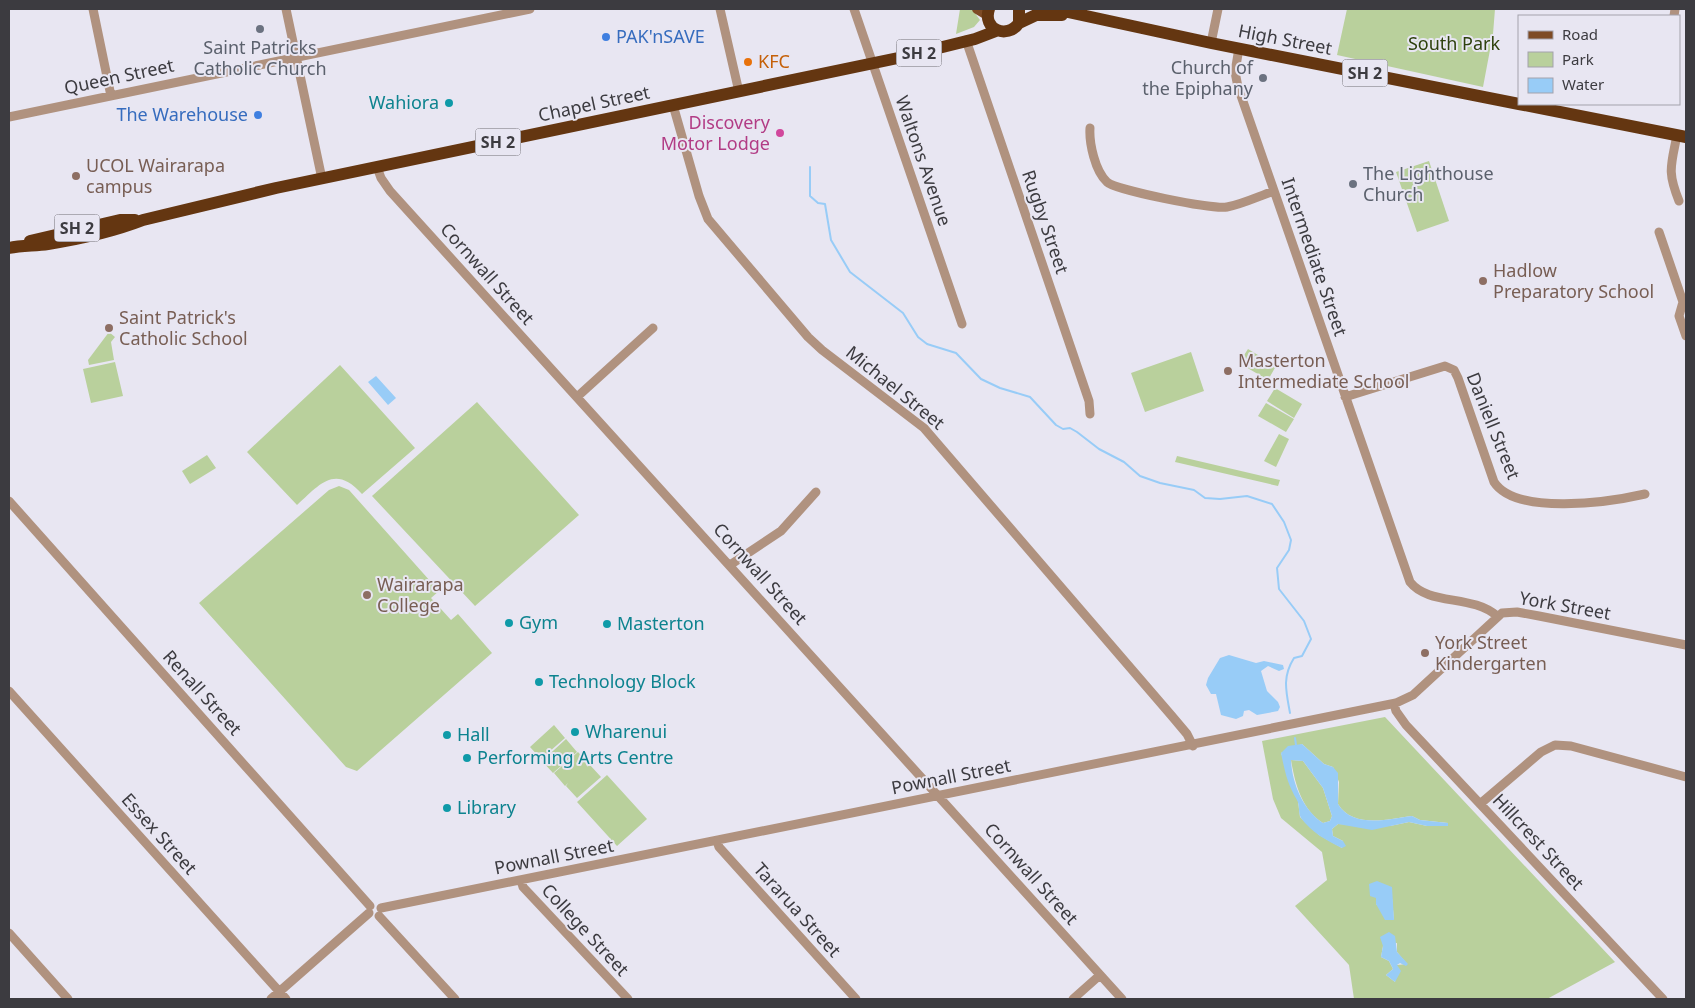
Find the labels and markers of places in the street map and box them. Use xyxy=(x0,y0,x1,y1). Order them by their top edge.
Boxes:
marker: Saint Patricks Catholic Church xyxy=(254,23,266,35)
place label: PAK'nSAVE xyxy=(616,24,705,48)
marker: PAK'nSAVE xyxy=(600,31,612,43)
place label: Saint Patricks Catholic Church xyxy=(193,35,327,80)
place label: KFC xyxy=(758,49,790,73)
place label: Church of the Epiphany xyxy=(1142,55,1254,100)
marker: KFC xyxy=(742,56,754,68)
marker: Church of the Epiphany xyxy=(1257,72,1269,84)
place label: Wahiora xyxy=(369,90,439,114)
marker: Wahiora xyxy=(443,97,455,109)
place label: The Warehouse xyxy=(116,102,248,126)
marker: The Warehouse xyxy=(252,109,264,121)
place label: Discovery Motor Lodge xyxy=(661,110,771,155)
marker: Discovery Motor Lodge xyxy=(774,127,786,139)
place label: UCOL Wairarapa campus xyxy=(86,153,225,198)
place label: The Lighthouse Church xyxy=(1363,161,1494,206)
marker: UCOL Wairarapa campus xyxy=(70,170,82,182)
marker: The Lighthouse Church xyxy=(1347,178,1359,190)
place label: Hadlow Preparatory School xyxy=(1493,258,1654,303)
marker: Hadlow Preparatory School xyxy=(1477,275,1489,287)
place label: Saint Patrick's Catholic School xyxy=(119,305,248,350)
marker: Saint Patrick's Catholic School xyxy=(103,322,115,334)
place label: Masterton Intermediate School xyxy=(1238,348,1410,393)
marker: Masterton Intermediate School xyxy=(1222,365,1234,377)
place label: Wairarapa College xyxy=(377,572,464,617)
marker: Wairarapa College xyxy=(361,589,373,601)
place label: Gym xyxy=(519,610,558,634)
place label: Masterton xyxy=(617,611,705,635)
marker: Gym xyxy=(503,617,515,629)
marker: Masterton xyxy=(601,618,613,630)
place label: York Street Kindergarten xyxy=(1435,630,1547,675)
marker: York Street Kindergarten xyxy=(1419,647,1431,659)
place label: Technology Block xyxy=(549,669,696,693)
marker: Technology Block xyxy=(533,676,545,688)
place label: Wharenui xyxy=(585,719,667,743)
place label: Hall xyxy=(457,722,490,746)
marker: Wharenui xyxy=(569,726,581,738)
marker: Hall xyxy=(441,729,453,741)
place label: Performing Arts Centre xyxy=(477,745,673,769)
marker: Performing Arts Centre xyxy=(461,752,473,764)
place label: Library xyxy=(457,795,517,819)
marker: Library xyxy=(441,802,453,814)

